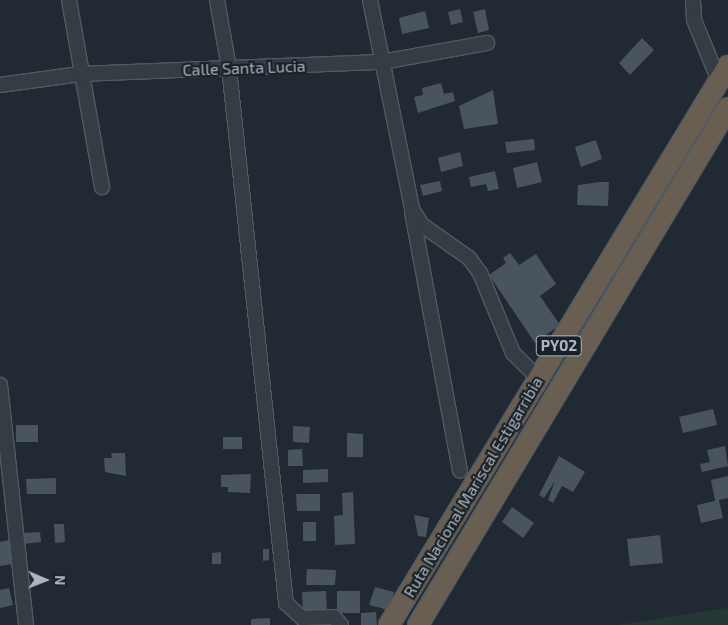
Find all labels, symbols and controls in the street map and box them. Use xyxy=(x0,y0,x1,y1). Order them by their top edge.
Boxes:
street label: Calle Santa Lucia xyxy=(182,56,306,80)
road number: PY02 xyxy=(535,334,583,358)
street label: Ruta Nacional Mariscal Estigarribia xyxy=(399,373,547,601)
north arrow xyxy=(20,555,70,605)
text: N xyxy=(52,575,69,585)

